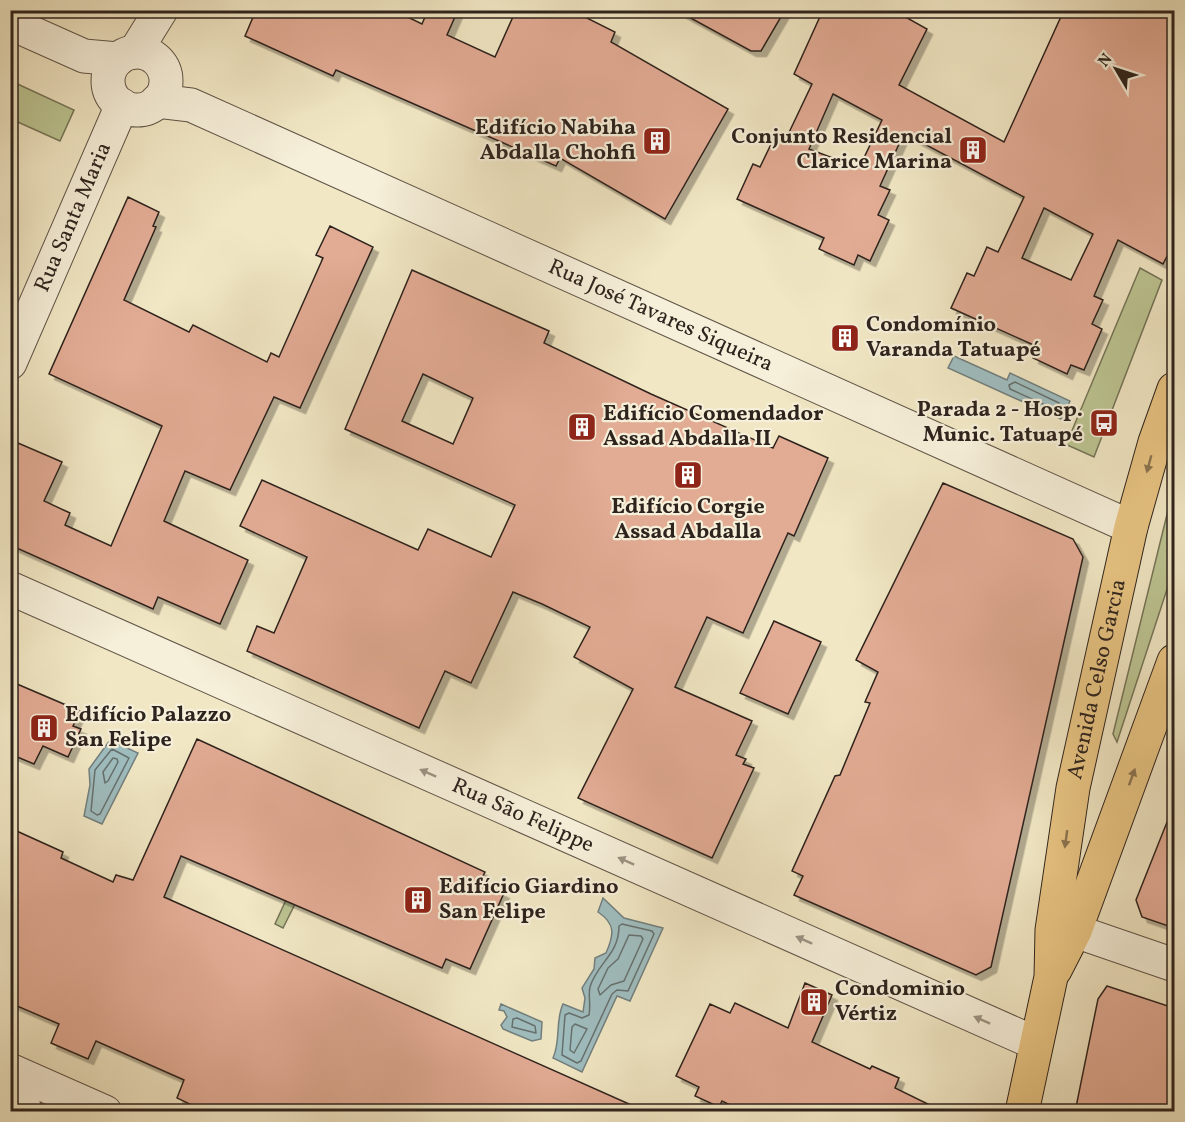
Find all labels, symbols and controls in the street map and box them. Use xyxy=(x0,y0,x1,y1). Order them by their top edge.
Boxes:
north arrow xyxy=(1086,39,1146,99)
text: N xyxy=(1094,49,1118,72)
place label: Edifício Nabiha Abdalla Chohfi xyxy=(475,113,636,169)
place label: Conjunto Residencial Clarice Marina xyxy=(731,122,952,178)
building icon: Edifício Nabiha Abdalla Chohfi xyxy=(641,125,673,157)
building icon: Conjunto Residencial Clarice Marina xyxy=(957,134,989,166)
street label: Rua Santa Maria xyxy=(27,137,120,297)
street label: Rua José Tavares Siqueira xyxy=(543,252,778,380)
place label: Condomínio Varanda Tatuapé xyxy=(866,310,1041,366)
building icon: Condomínio Varanda Tatuapé xyxy=(829,322,861,354)
place label: Parada 2 - Hosp. Munic. Tatuapé xyxy=(917,395,1083,451)
place label: Edifício Comendador Assad Abdalla II xyxy=(603,399,824,455)
bus stop icon: Parada 2 - Hosp. Munic. Tatuapé xyxy=(1088,407,1120,439)
building icon: Edifício Comendador Assad Abdalla II xyxy=(566,411,598,443)
one-way arrow xyxy=(1144,455,1153,473)
building icon: Edifício Corgie Assad Abdalla xyxy=(672,459,704,491)
place label: Edifício Corgie Assad Abdalla xyxy=(611,492,765,548)
street label: Avenida Celso Garcia xyxy=(1060,576,1134,782)
place label: Edifício Palazzo San Felipe xyxy=(65,700,231,756)
building icon: Edifício Palazzo San Felipe xyxy=(28,712,60,744)
one-way arrow xyxy=(1128,768,1137,786)
one-way arrow xyxy=(420,769,437,778)
street label: Rua São Felippe xyxy=(447,770,599,861)
one-way arrow xyxy=(1061,830,1070,849)
one-way arrow xyxy=(616,856,634,866)
place label: Edifício Giardino San Felipe xyxy=(439,872,619,928)
building icon: Edifício Giardino San Felipe xyxy=(402,884,434,916)
one-way arrow xyxy=(795,936,812,945)
place label: Condominio Vértiz xyxy=(835,974,965,1030)
building icon: Condominio Vértiz xyxy=(798,986,830,1018)
one-way arrow xyxy=(973,1014,991,1024)

